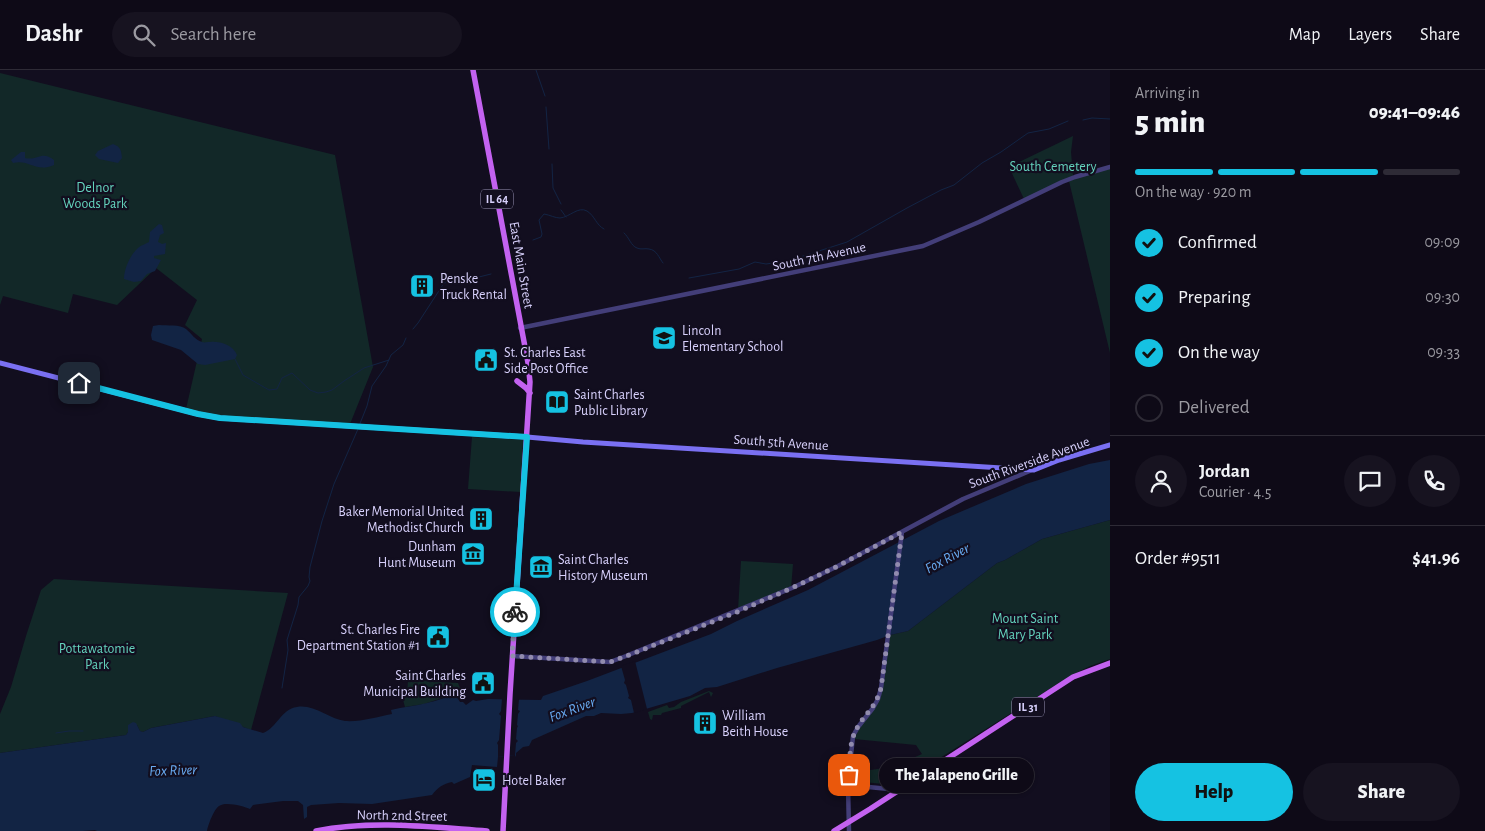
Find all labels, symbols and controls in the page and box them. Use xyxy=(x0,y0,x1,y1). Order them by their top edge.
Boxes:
search box xyxy=(112,12,462,57)
icon: search xyxy=(130,21,158,49)
text: Dashr xyxy=(25,22,82,46)
text: Search here xyxy=(170,25,256,44)
text: Map xyxy=(1289,26,1320,44)
text: Layers xyxy=(1348,26,1392,44)
text: Share xyxy=(1420,26,1460,44)
text: Arriving in xyxy=(1135,85,1200,101)
text: 09:41–09:46 xyxy=(1369,103,1460,122)
text: 5 min xyxy=(1135,106,1205,138)
park label: South Cemetery xyxy=(1010,160,1096,174)
park label: Delnor Woods Park xyxy=(63,181,128,211)
text: On the way · 920 m xyxy=(1135,184,1252,200)
road number: IL 64 xyxy=(481,190,513,208)
street label: East Main Street xyxy=(506,221,536,310)
icon: check xyxy=(1135,229,1163,257)
text: Confirmed xyxy=(1178,233,1257,252)
text: 09:09 xyxy=(1424,234,1460,250)
street label: South 7th Avenue xyxy=(771,240,867,274)
place label: Penske Truck Rental xyxy=(440,272,507,302)
building icon: Penske Truck Rental xyxy=(409,273,435,299)
icon: check xyxy=(1135,284,1163,312)
text: Preparing xyxy=(1178,288,1251,307)
text: 09:30 xyxy=(1425,289,1460,305)
place label: Lincoln Elementary School xyxy=(682,324,784,354)
school or university icon: Lincoln Elementary School xyxy=(651,325,677,351)
icon: check xyxy=(1135,339,1163,367)
text: On the way xyxy=(1178,343,1260,362)
text: 09:33 xyxy=(1427,344,1460,360)
place label: St. Charles East Side Post Office xyxy=(504,346,588,376)
public building icon: St. Charles East Side Post Office xyxy=(473,347,499,373)
pin xyxy=(58,362,100,404)
icon: home xyxy=(65,369,93,397)
place label: Saint Charles Public Library xyxy=(574,388,648,418)
library icon: Saint Charles Public Library xyxy=(544,389,570,415)
text: Delivered xyxy=(1178,398,1250,417)
street label: South 5th Avenue xyxy=(733,433,829,453)
street label: South Riverside Avenue xyxy=(967,435,1092,491)
button: person xyxy=(1135,455,1187,507)
button: chat xyxy=(1344,455,1396,507)
button: phone xyxy=(1408,455,1460,507)
text: Jordan xyxy=(1199,462,1250,481)
text: Courier · 4.5 xyxy=(1199,484,1271,500)
place label: Baker Memorial United Methodist Church xyxy=(338,505,464,535)
building icon: Baker Memorial United Methodist Church xyxy=(468,506,494,532)
place label: Dunham Hunt Museum xyxy=(378,540,456,570)
water label: Fox River xyxy=(923,540,973,576)
museum icon: Dunham Hunt Museum xyxy=(460,541,486,567)
text: Order #9511 xyxy=(1135,549,1221,568)
text: $41.96 xyxy=(1412,549,1460,568)
place label: Saint Charles History Museum xyxy=(558,553,648,583)
museum icon: Saint Charles History Museum xyxy=(528,554,554,580)
courier xyxy=(490,587,540,637)
icon: bike xyxy=(501,598,529,626)
park label: Mount Saint Mary Park xyxy=(992,612,1059,642)
place label: St. Charles Fire Department Station #1 xyxy=(297,623,420,653)
public building icon: St. Charles Fire Department Station #1 xyxy=(425,624,451,650)
park label: Pottawatomie Park xyxy=(59,642,135,672)
place label: Saint Charles Municipal Building xyxy=(363,669,466,699)
public building icon: Saint Charles Municipal Building xyxy=(470,670,496,696)
water label: Fox River xyxy=(547,694,598,725)
road number: IL 31 xyxy=(1012,698,1044,716)
place label: William Beith House xyxy=(722,709,788,739)
building icon: William Beith House xyxy=(692,710,718,736)
pin xyxy=(828,754,870,796)
callout: The Jalapeno Grille xyxy=(879,758,1034,792)
icon: bag xyxy=(835,761,863,789)
water label: Fox River xyxy=(149,762,198,779)
button: Help xyxy=(1135,763,1293,821)
button: Share xyxy=(1303,763,1460,821)
hotel icon: Hotel Baker xyxy=(471,767,497,793)
text: The Jalapeno Grille xyxy=(895,767,1018,783)
place label: Hotel Baker xyxy=(502,774,566,788)
street label: North 2nd Street xyxy=(357,808,448,824)

